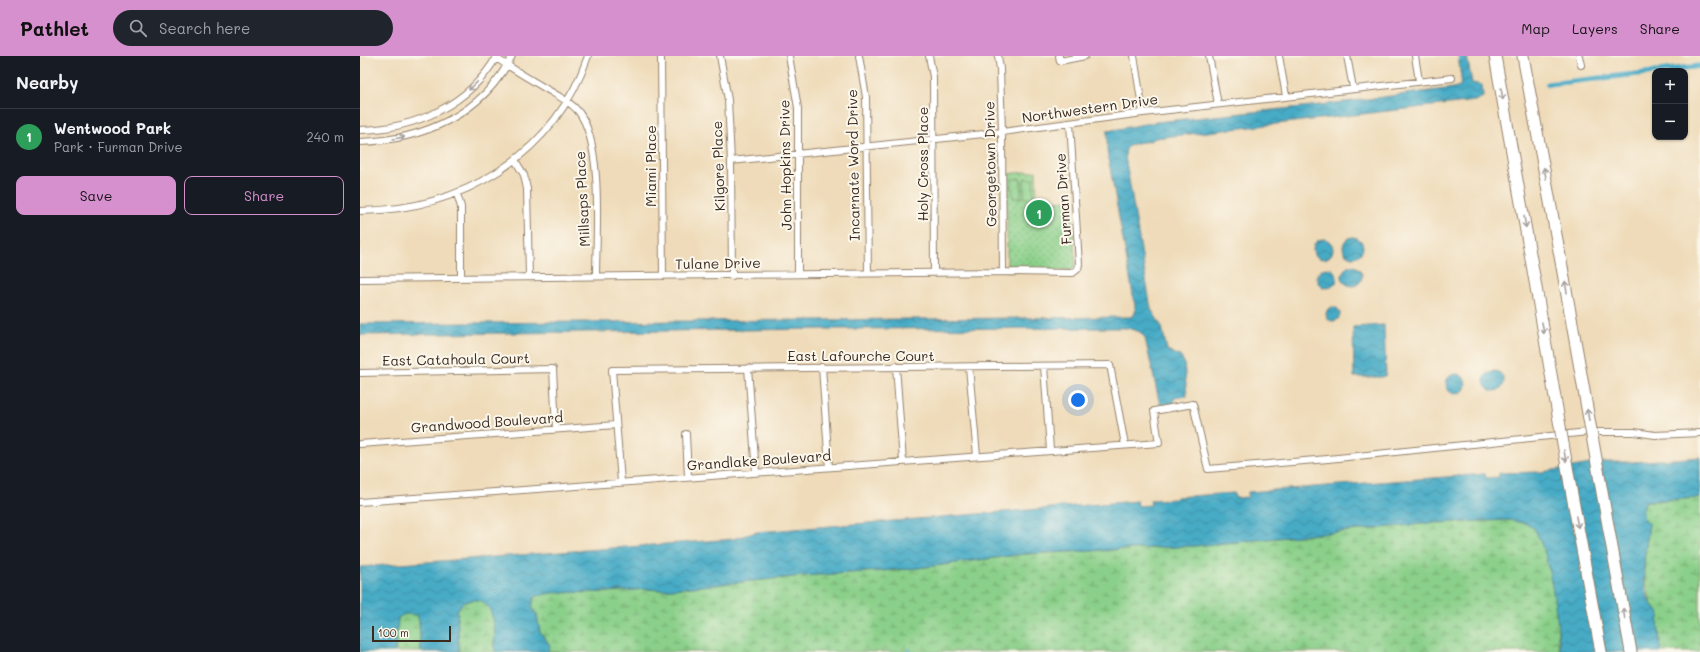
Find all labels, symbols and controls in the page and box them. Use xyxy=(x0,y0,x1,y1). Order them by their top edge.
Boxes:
search box xyxy=(113,10,393,46)
text: Pathlet xyxy=(20,16,89,41)
icon: search xyxy=(127,17,149,39)
text: Search here xyxy=(159,18,250,38)
text: Map xyxy=(1521,19,1550,38)
text: Layers xyxy=(1572,19,1618,38)
text: Share xyxy=(1640,19,1680,38)
map controls xyxy=(1652,68,1688,140)
button: + xyxy=(1652,68,1688,104)
text: Nearby xyxy=(16,71,78,93)
one-way arrow xyxy=(468,81,478,91)
one-way arrow xyxy=(1498,87,1506,100)
street label: Incarnate Word Drive xyxy=(842,89,864,241)
street label: Northwestern Drive xyxy=(1021,89,1159,127)
street label: John Hopkins Drive xyxy=(774,99,796,231)
street label: Georgetown Drive xyxy=(979,101,1001,227)
button: − xyxy=(1652,104,1688,140)
street label: Holy Cross Place xyxy=(913,107,932,221)
text: Wentwood Park xyxy=(54,118,171,138)
street label: Kilgore Place xyxy=(707,120,729,212)
street label: Miami Place xyxy=(641,125,660,207)
text: 1 xyxy=(26,128,32,145)
text: 240 m xyxy=(307,128,344,145)
one-way arrow xyxy=(392,134,405,142)
text: Park · Furman Drive xyxy=(54,138,183,155)
street label: Millsaps Place xyxy=(570,151,594,247)
street label: Furman Drive xyxy=(1050,153,1076,245)
one-way arrow xyxy=(1541,167,1549,180)
button: Save xyxy=(16,176,176,215)
button: Share xyxy=(184,176,344,215)
pin: 1 xyxy=(1026,198,1052,228)
one-way arrow xyxy=(1521,216,1529,229)
street label: Tulane Drive xyxy=(675,253,761,273)
one-way arrow xyxy=(1562,281,1570,294)
one-way arrow xyxy=(1539,321,1547,334)
street label: East Lafourche Court xyxy=(787,346,935,365)
street label: East Catahoula Court xyxy=(382,348,530,370)
your location xyxy=(1068,390,1088,410)
street label: Grandwood Boulevard xyxy=(410,407,564,437)
one-way arrow xyxy=(1584,409,1592,422)
street label: Grandlake Boulevard xyxy=(686,445,832,475)
one-way arrow xyxy=(1561,449,1569,462)
one-way arrow xyxy=(1573,515,1581,528)
one-way arrow xyxy=(1620,608,1628,621)
scale bar xyxy=(372,624,451,643)
text: 100 m xyxy=(378,625,409,640)

